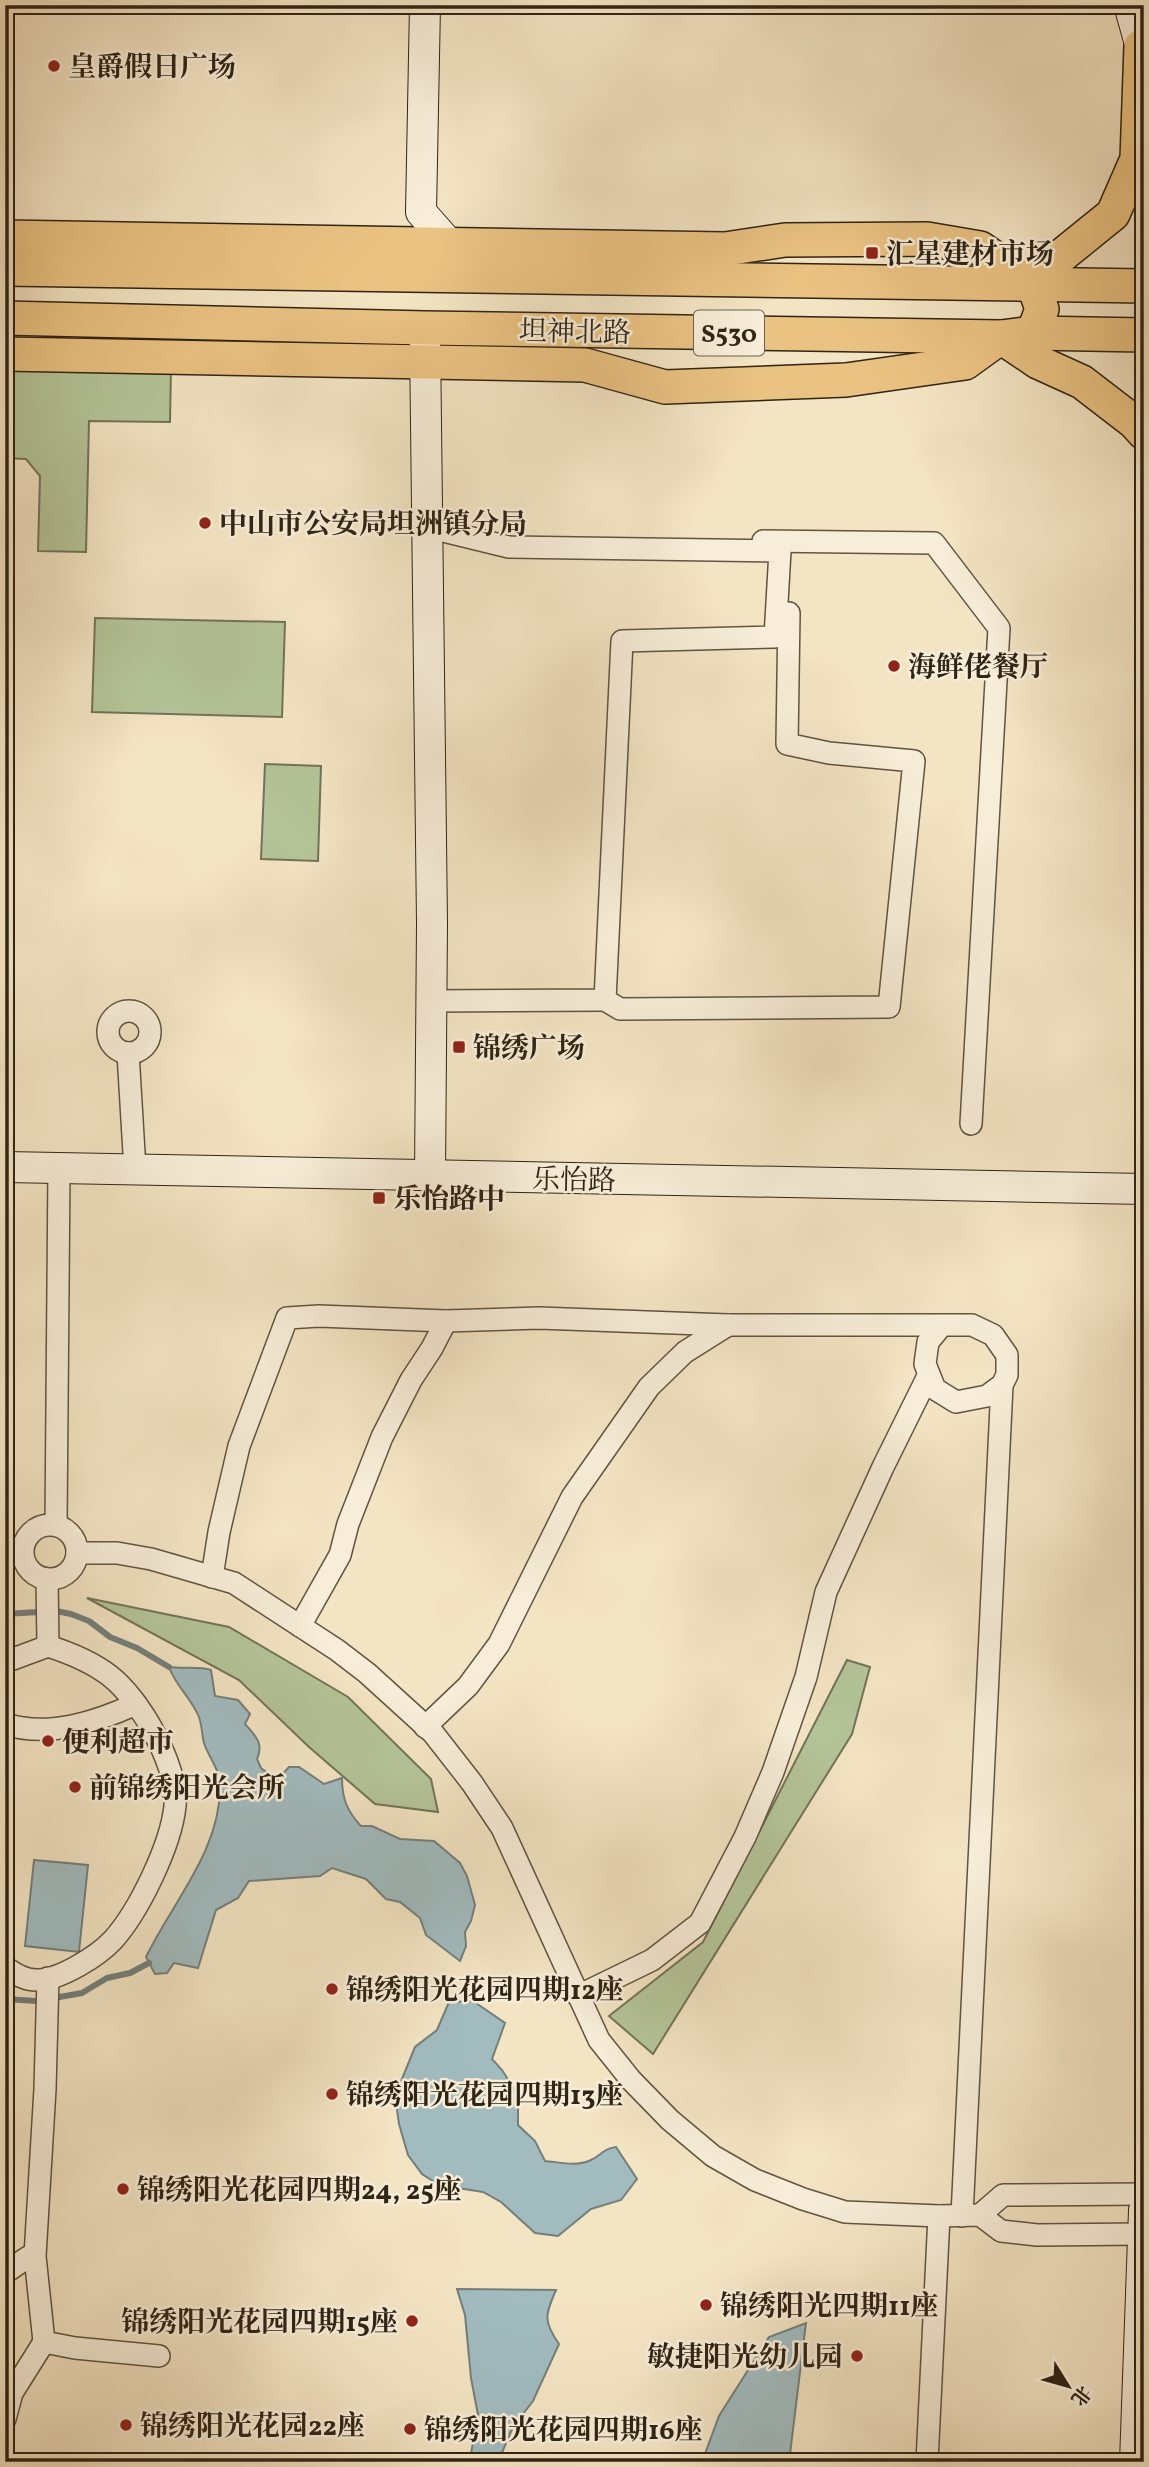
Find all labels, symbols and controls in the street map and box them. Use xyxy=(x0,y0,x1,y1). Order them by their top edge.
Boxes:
place label: 皇爵假日广场 xyxy=(68,49,236,88)
marker: 皇爵假日广场 xyxy=(46,58,62,74)
place label: 汇星建材市场 xyxy=(886,236,1054,275)
marker: 汇星建材市场 xyxy=(864,245,880,261)
road number: S530 xyxy=(694,310,764,356)
street label: 坦神北路 xyxy=(519,313,631,354)
place label: 中山市公安局坦洲镇分局 xyxy=(219,506,527,545)
marker: 中山市公安局坦洲镇分局 xyxy=(197,515,213,531)
place label: 海鲜佬餐厅 xyxy=(908,649,1048,688)
marker: 海鲜佬餐厅 xyxy=(886,658,902,674)
place label: 锦绣广场 xyxy=(473,1030,585,1069)
marker: 锦绣广场 xyxy=(451,1039,467,1055)
street label: 乐怡路 xyxy=(532,1161,616,1202)
place label: 乐怡路中 xyxy=(393,1181,505,1220)
marker: 乐怡路中 xyxy=(371,1190,387,1206)
place label: 便利超市 xyxy=(62,1724,174,1763)
marker: 便利超市 xyxy=(40,1733,56,1749)
place label: 前锦绣阳光会所 xyxy=(89,1770,285,1809)
marker: 前锦绣阳光会所 xyxy=(67,1779,83,1795)
place label: 锦绣阳光花园四期12座 xyxy=(346,1972,624,2011)
marker: 锦绣阳光花园四期12座 xyxy=(324,1981,340,1997)
place label: 锦绣阳光花园四期13座 xyxy=(346,2077,624,2116)
marker: 锦绣阳光花园四期13座 xyxy=(324,2086,340,2102)
place label: 锦绣阳光花园四期24, 25座 xyxy=(137,2172,462,2211)
marker: 锦绣阳光花园四期24, 25座 xyxy=(115,2181,131,2197)
place label: 锦绣阳光四期11座 xyxy=(720,2288,939,2327)
marker: 锦绣阳光四期11座 xyxy=(698,2297,714,2313)
place label: 锦绣阳光花园四期15座 xyxy=(121,2304,398,2343)
marker: 锦绣阳光花园四期15座 xyxy=(404,2313,420,2329)
place label: 敏捷阳光幼儿园 xyxy=(647,2339,843,2378)
marker: 敏捷阳光幼儿园 xyxy=(849,2348,865,2364)
north arrow xyxy=(1034,2352,1104,2422)
text: 北 xyxy=(1064,2380,1096,2410)
place label: 锦绣阳光花园22座 xyxy=(140,2408,365,2447)
place label: 锦绣阳光花园四期16座 xyxy=(424,2412,703,2451)
marker: 锦绣阳光花园22座 xyxy=(118,2417,134,2433)
marker: 锦绣阳光花园四期16座 xyxy=(402,2421,418,2437)

